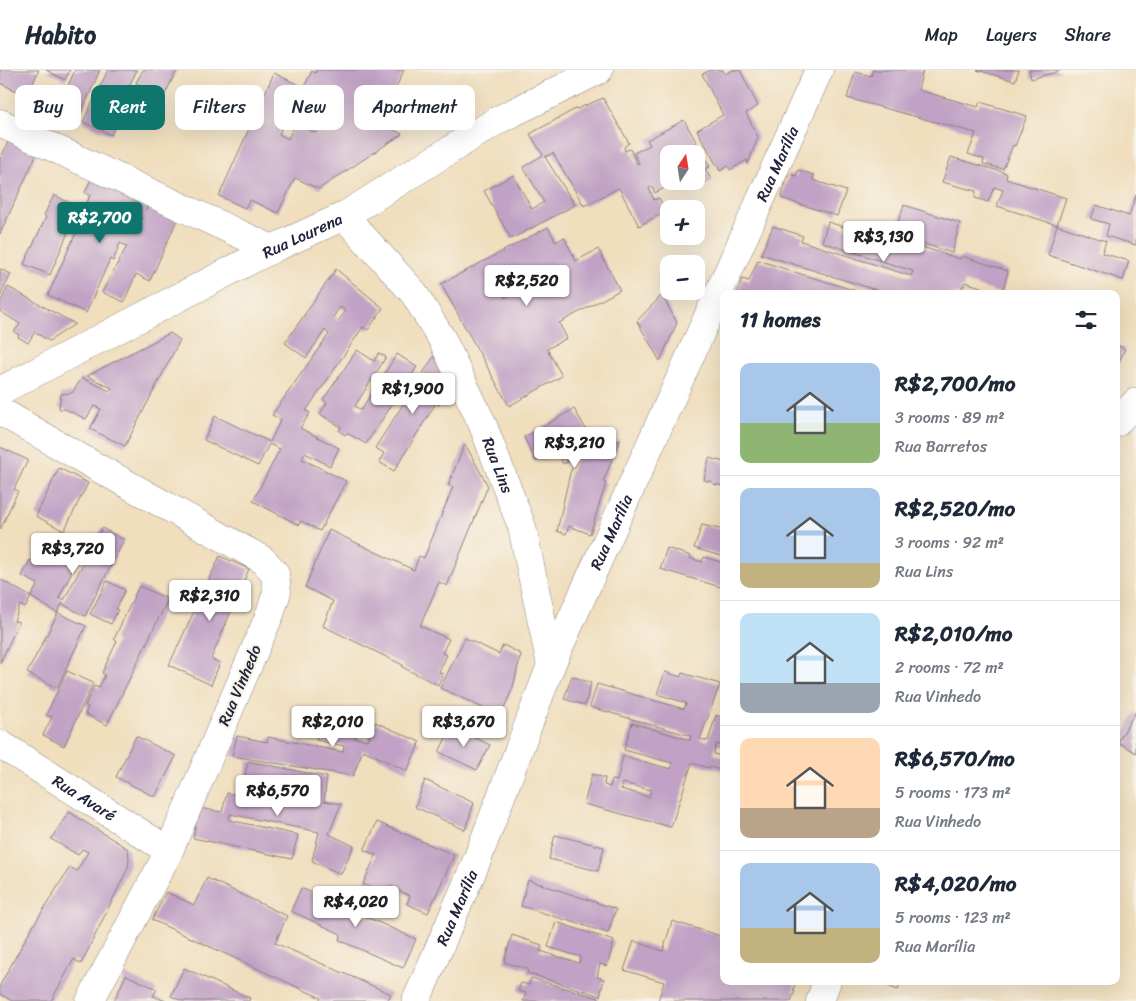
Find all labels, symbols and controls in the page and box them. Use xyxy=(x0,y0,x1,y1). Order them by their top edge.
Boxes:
text: Habito xyxy=(25,14,96,56)
text: Map xyxy=(925,19,958,51)
text: Layers xyxy=(986,19,1037,51)
text: Share xyxy=(1065,19,1111,51)
chip: Buy xyxy=(15,85,81,130)
chip: Rent xyxy=(91,85,165,130)
chip: Filters xyxy=(175,85,264,130)
chip: New xyxy=(274,85,344,130)
chip: Apartment xyxy=(354,85,475,130)
street label: Rua Marília xyxy=(748,120,807,206)
north arrow xyxy=(660,145,705,190)
map controls xyxy=(660,145,705,300)
button: + xyxy=(660,200,705,245)
pin: R$2,700 xyxy=(54,202,146,244)
text: R$2,700 xyxy=(68,203,132,232)
street label: Rua Lourena xyxy=(257,205,347,267)
pin: R$3,130 xyxy=(838,220,930,263)
text: R$3,130 xyxy=(854,222,914,251)
button: − xyxy=(660,255,705,300)
pin: R$2,520 xyxy=(481,264,573,307)
text: R$2,520 xyxy=(495,266,559,295)
text: 11 homes xyxy=(740,301,821,339)
icon: filters xyxy=(1072,306,1100,334)
text: R$2,700/mo xyxy=(895,365,1015,403)
pin: R$1,900 xyxy=(367,372,459,415)
text: R$1,900 xyxy=(382,374,444,403)
icon: home xyxy=(780,383,840,443)
text: 3 rooms · 89 m² xyxy=(895,403,1004,432)
pin: R$3,210 xyxy=(529,426,621,469)
text: R$3,210 xyxy=(545,428,605,457)
text: Rua Barretos xyxy=(895,432,987,461)
street label: Rua Lins xyxy=(474,433,522,498)
street label: Rua Marília xyxy=(582,489,641,575)
text: R$2,520/mo xyxy=(895,490,1015,528)
icon: home xyxy=(780,508,840,568)
text: 3 rooms · 92 m² xyxy=(895,528,1004,557)
pin: R$3,720 xyxy=(27,532,119,575)
text: R$3,720 xyxy=(42,534,104,563)
text: Rua Lins xyxy=(895,557,953,586)
pin: R$2,310 xyxy=(164,580,256,622)
text: R$2,310 xyxy=(180,581,240,610)
text: R$2,010/mo xyxy=(895,615,1012,653)
icon: home xyxy=(780,633,840,693)
street label: Rua Vinhedo xyxy=(209,640,270,731)
text: 2 rooms · 72 m² xyxy=(895,653,1004,682)
text: Rua Vinhedo xyxy=(895,682,981,711)
pin: R$2,010 xyxy=(287,706,379,748)
pin: R$3,670 xyxy=(418,706,510,748)
text: R$2,010 xyxy=(302,707,364,736)
text: R$3,670 xyxy=(433,707,495,736)
text: R$6,570/mo xyxy=(895,740,1015,778)
icon: home xyxy=(780,758,840,818)
street label: Rua Avaré xyxy=(46,767,122,829)
pin: R$6,570 xyxy=(232,774,324,817)
text: R$6,570 xyxy=(247,776,309,805)
text: 5 rooms · 173 m² xyxy=(895,778,1011,807)
text: Rua Vinhedo xyxy=(895,807,981,836)
street label: Rua Marília xyxy=(428,864,487,950)
text: R$4,020/mo xyxy=(895,865,1017,903)
icon: home xyxy=(780,883,840,943)
pin: R$4,020 xyxy=(310,886,402,928)
text: R$4,020 xyxy=(324,887,388,916)
text: 5 rooms · 123 m² xyxy=(895,903,1011,932)
text: Rua Marília xyxy=(895,932,975,961)

